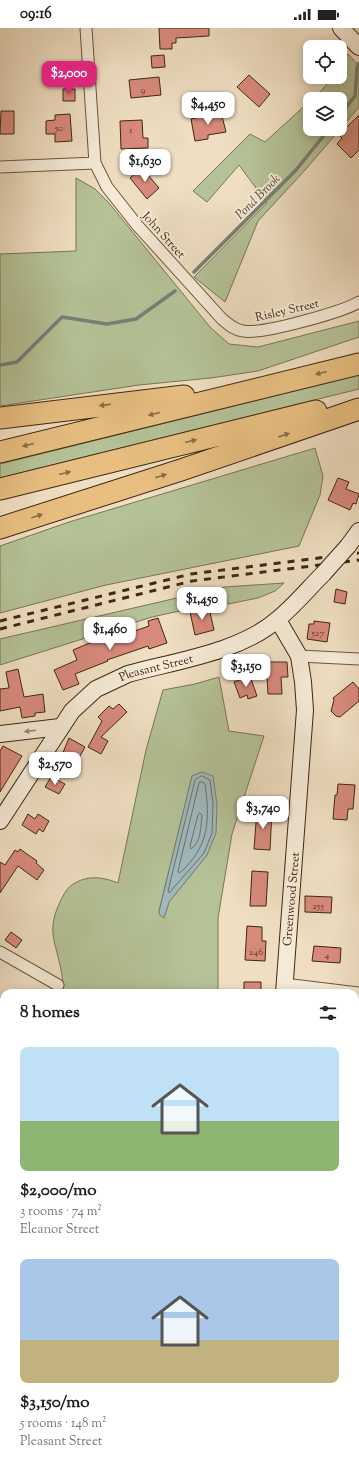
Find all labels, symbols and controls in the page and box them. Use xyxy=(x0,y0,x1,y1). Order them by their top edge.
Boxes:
text: 09:16 xyxy=(20,4,52,25)
map controls xyxy=(303,40,347,136)
button: locate xyxy=(303,40,347,84)
pin: $2,000 xyxy=(36,61,102,95)
text: $2,000 xyxy=(51,65,87,83)
house number: 9 xyxy=(141,83,146,98)
pin: $4,450 xyxy=(175,92,241,126)
button: layers xyxy=(303,92,347,136)
text: $4,450 xyxy=(191,96,225,114)
house number: 50 xyxy=(54,121,63,136)
house number: 1 xyxy=(129,123,133,138)
pin: $1,630 xyxy=(112,149,178,183)
text: $1,630 xyxy=(129,153,161,171)
water label: Pond Brook xyxy=(232,171,285,224)
street label: John Street xyxy=(137,207,189,263)
street label: Risley Street xyxy=(254,295,321,327)
one-way arrow xyxy=(315,371,327,377)
one-way arrow xyxy=(99,402,111,408)
one-way arrow xyxy=(148,412,160,418)
one-way arrow xyxy=(278,431,290,437)
one-way arrow xyxy=(185,438,197,444)
one-way arrow xyxy=(22,443,34,449)
one-way arrow xyxy=(59,469,71,475)
one-way arrow xyxy=(155,473,167,479)
one-way arrow xyxy=(31,513,43,519)
pin: $1,450 xyxy=(169,587,235,621)
text: $1,450 xyxy=(186,591,218,609)
pin: $1,460 xyxy=(77,617,143,651)
text: $1,460 xyxy=(93,621,127,639)
house number: 527 xyxy=(310,626,325,641)
street label: Pleasant Street xyxy=(116,650,195,687)
pin: $3,150 xyxy=(213,654,279,688)
text: $3,150 xyxy=(230,658,262,676)
one-way arrow xyxy=(24,727,36,734)
pin: $2,570 xyxy=(22,752,88,786)
text: $2,570 xyxy=(38,756,72,774)
pin: $3,740 xyxy=(230,796,296,830)
text: $3,740 xyxy=(246,800,280,818)
street label: Greenwood Street xyxy=(279,851,305,947)
house number: 255 xyxy=(312,899,324,914)
house number: 246 xyxy=(249,945,263,960)
house number: 4 xyxy=(324,948,330,963)
text: 8 homes xyxy=(20,1001,80,1025)
icon: filters xyxy=(317,1002,339,1024)
icon: home xyxy=(144,1073,216,1145)
text: $2,000/mo xyxy=(20,1179,97,1203)
text: 3 rooms · 74 m² xyxy=(20,1203,102,1221)
text: Eleanor Street xyxy=(20,1221,99,1239)
icon: home xyxy=(144,1285,216,1357)
text: $3,150/mo xyxy=(20,1391,90,1415)
text: 5 rooms · 148 m² xyxy=(20,1415,106,1433)
text: Pleasant Street xyxy=(20,1433,102,1451)

